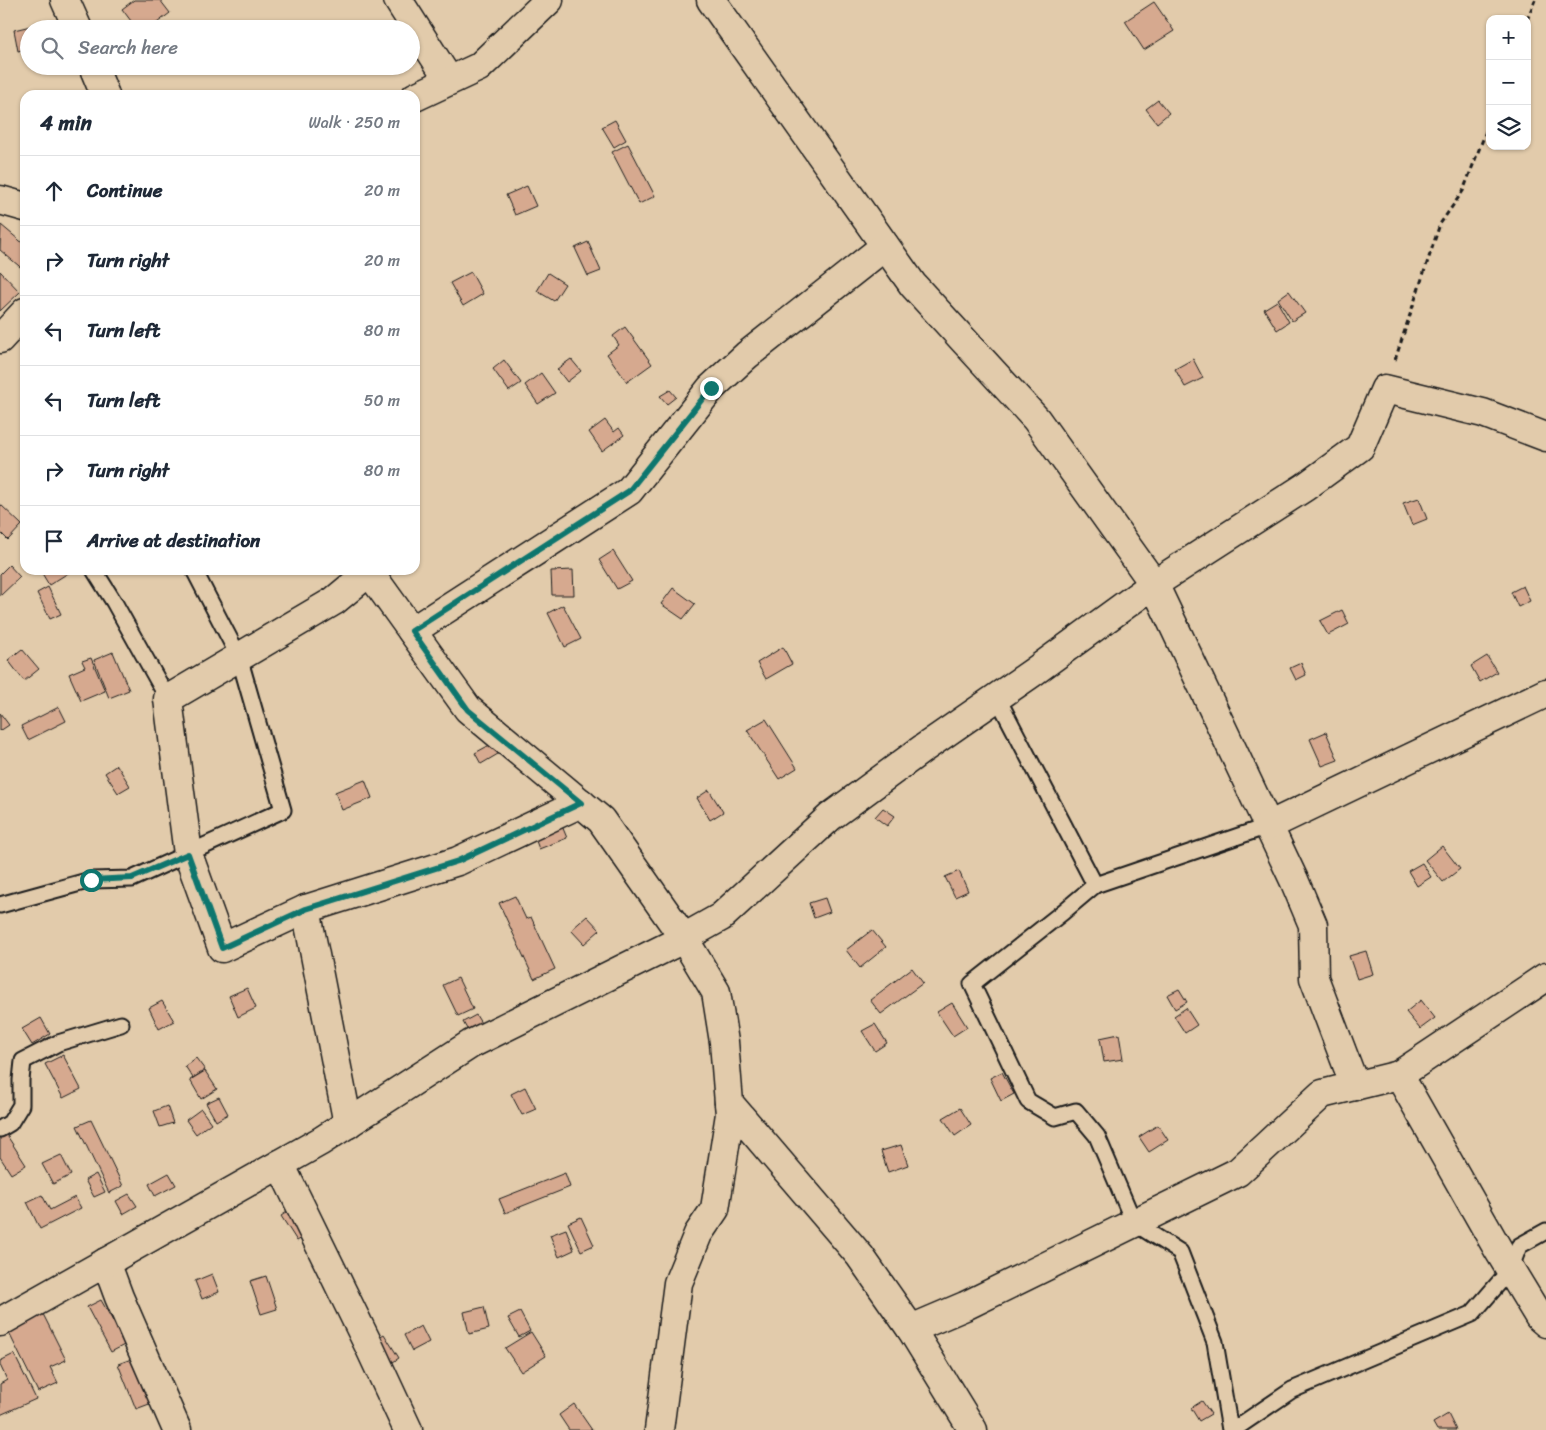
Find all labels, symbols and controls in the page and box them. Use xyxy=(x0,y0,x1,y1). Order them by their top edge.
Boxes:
map controls xyxy=(1486,15,1531,150)
button: + xyxy=(1486,15,1531,60)
search box xyxy=(20,20,420,75)
text: Search here xyxy=(78,31,178,64)
icon: search xyxy=(38,34,66,62)
button: − xyxy=(1486,60,1531,105)
text: 4 min xyxy=(40,104,92,142)
button: layers xyxy=(1486,105,1531,150)
text: Walk · 250 m xyxy=(308,108,400,137)
text: Continue xyxy=(87,174,163,207)
text: 20 m xyxy=(364,176,400,205)
icon: ahead xyxy=(40,177,68,205)
text: Turn right xyxy=(87,244,169,277)
text: 20 m xyxy=(364,246,400,275)
icon: right xyxy=(40,247,68,275)
text: Turn left xyxy=(87,314,160,347)
text: 80 m xyxy=(364,316,400,345)
icon: left xyxy=(40,317,68,345)
route end xyxy=(700,377,723,400)
text: Turn left xyxy=(87,384,160,417)
text: 50 m xyxy=(364,386,400,415)
icon: left xyxy=(40,387,68,415)
text: Turn right xyxy=(87,454,169,487)
text: 80 m xyxy=(364,456,400,485)
icon: right xyxy=(40,457,68,485)
text: Arrive at destination xyxy=(87,524,260,557)
icon: arrive xyxy=(40,527,68,555)
route start xyxy=(80,869,103,892)

